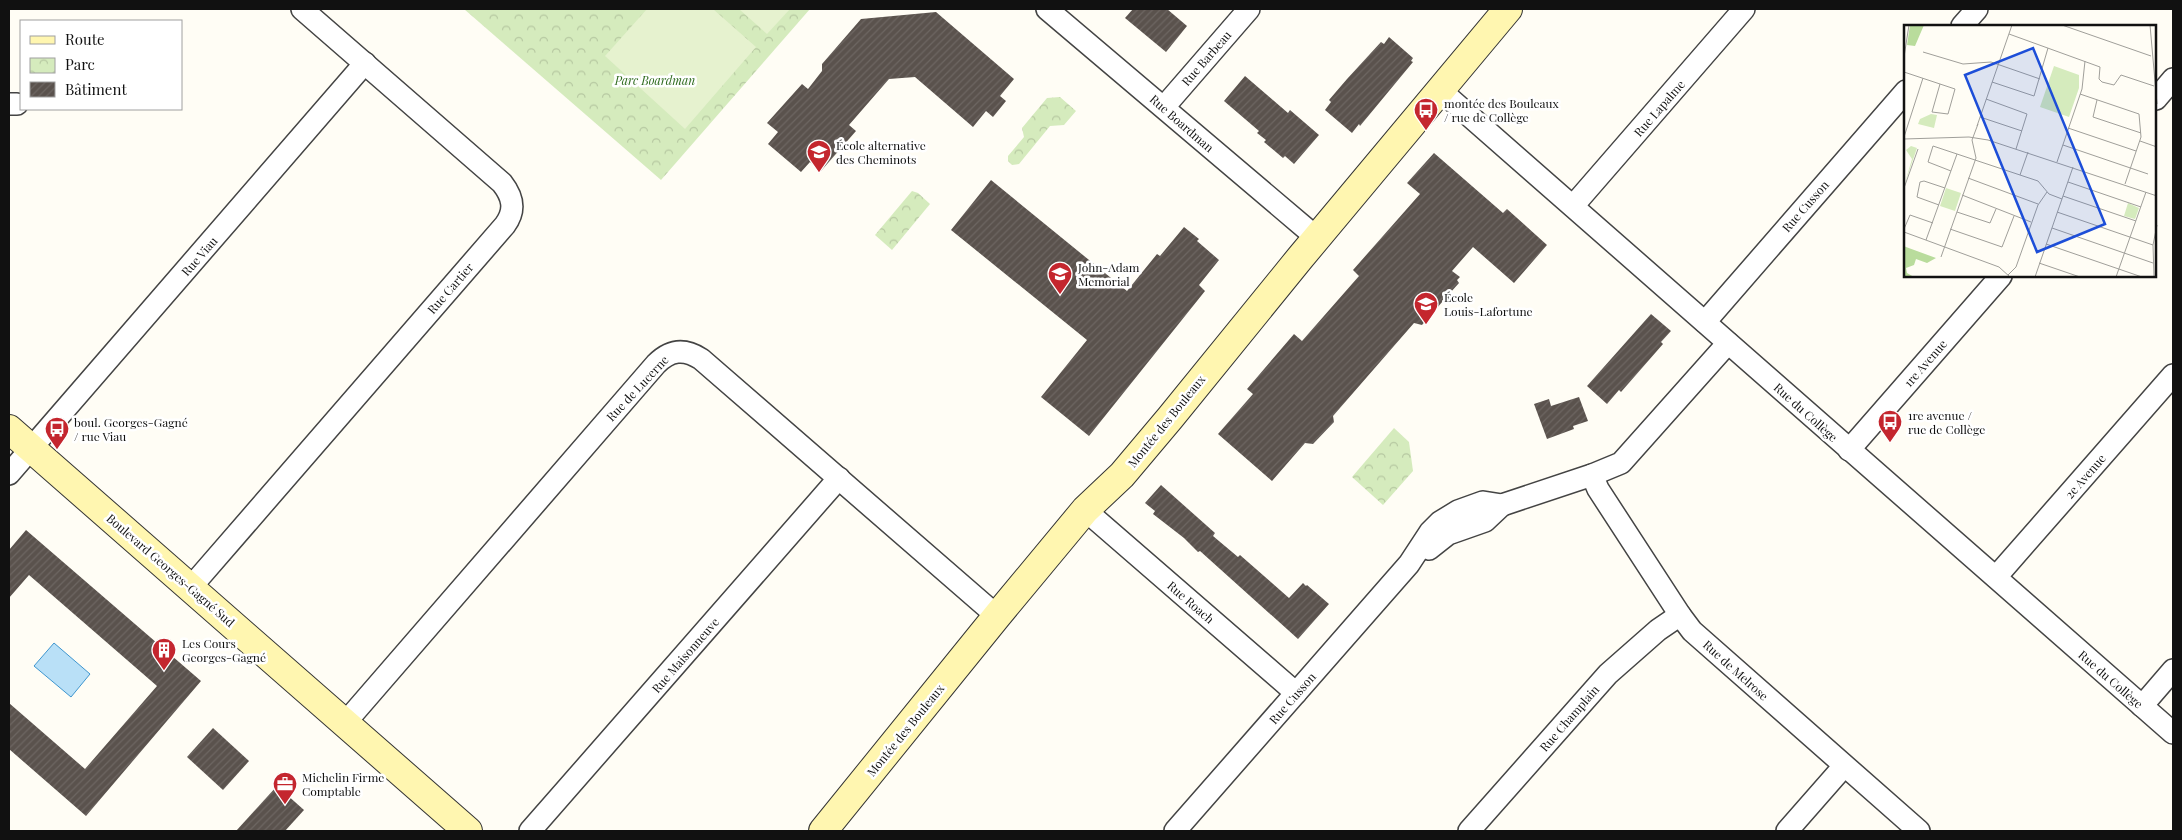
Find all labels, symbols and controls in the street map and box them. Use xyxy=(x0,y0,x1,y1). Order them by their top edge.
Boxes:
legend xyxy=(20,20,182,110)
inset map xyxy=(1904,25,2157,278)
street label: Rue Barbeau xyxy=(1178,27,1234,89)
text: Route xyxy=(65,29,105,49)
text: Parc xyxy=(65,54,95,74)
park label: Parc Boardman xyxy=(614,72,695,88)
street label: Rue Lapalme xyxy=(1630,76,1688,140)
text: Bâtiment xyxy=(65,79,127,99)
street label: Rue Boardman xyxy=(1147,91,1217,155)
place label: montée des Bouleaux / rue de Collège xyxy=(1444,95,1560,125)
bus stop icon: montée des Bouleaux / rue de Collège xyxy=(1413,97,1439,131)
place label: École alternative des Cheminots xyxy=(836,137,926,167)
school or university icon: École alternative des Cheminots xyxy=(806,139,832,173)
street label: Rue Cusson xyxy=(1778,177,1832,235)
street label: Rue Viau xyxy=(178,233,221,279)
street label: Rue Cartier xyxy=(423,259,477,317)
place label: John-Adam Memorial xyxy=(1077,259,1140,289)
school or university icon: John-Adam Memorial xyxy=(1047,261,1073,295)
place label: École Louis-Lafortune xyxy=(1444,289,1533,319)
school or university icon: École Louis-Lafortune xyxy=(1413,291,1439,325)
street label: 1re Avenue xyxy=(1900,336,1950,390)
street label: Rue de Lucerne xyxy=(602,352,672,424)
street label: Montée des Bouleaux xyxy=(1124,371,1209,470)
street label: Rue du Collège xyxy=(1771,379,1841,445)
place label: 1re avenue / rue de Collège xyxy=(1908,407,1985,437)
bus stop icon: 1re avenue / rue de Collège xyxy=(1877,409,1903,443)
place label: boul. Georges-Gagné / rue Viau xyxy=(74,414,188,444)
bus stop icon: boul. Georges-Gagné / rue Viau xyxy=(44,416,70,450)
street label: 2e Avenue xyxy=(2061,450,2109,502)
street label: Boulevard Georges-Gagné Sud xyxy=(104,510,238,630)
street label: Rue Roach xyxy=(1164,577,1218,627)
street label: Rue Maisonneuve xyxy=(648,614,722,696)
place label: Les Cours Georges-Gagné xyxy=(182,635,266,665)
street label: Rue de Melrose xyxy=(1700,636,1772,704)
building icon: Les Cours Georges-Gagné xyxy=(151,637,177,671)
street label: Rue du Collège xyxy=(2075,647,2147,711)
street label: Rue Cusson xyxy=(1265,669,1319,727)
street label: Montée des Bouleaux xyxy=(863,680,948,779)
street label: Rue Champlain xyxy=(1536,681,1602,755)
place label: Michelin Firme Comptable xyxy=(302,769,384,799)
office icon: Michelin Firme Comptable xyxy=(272,771,298,805)

